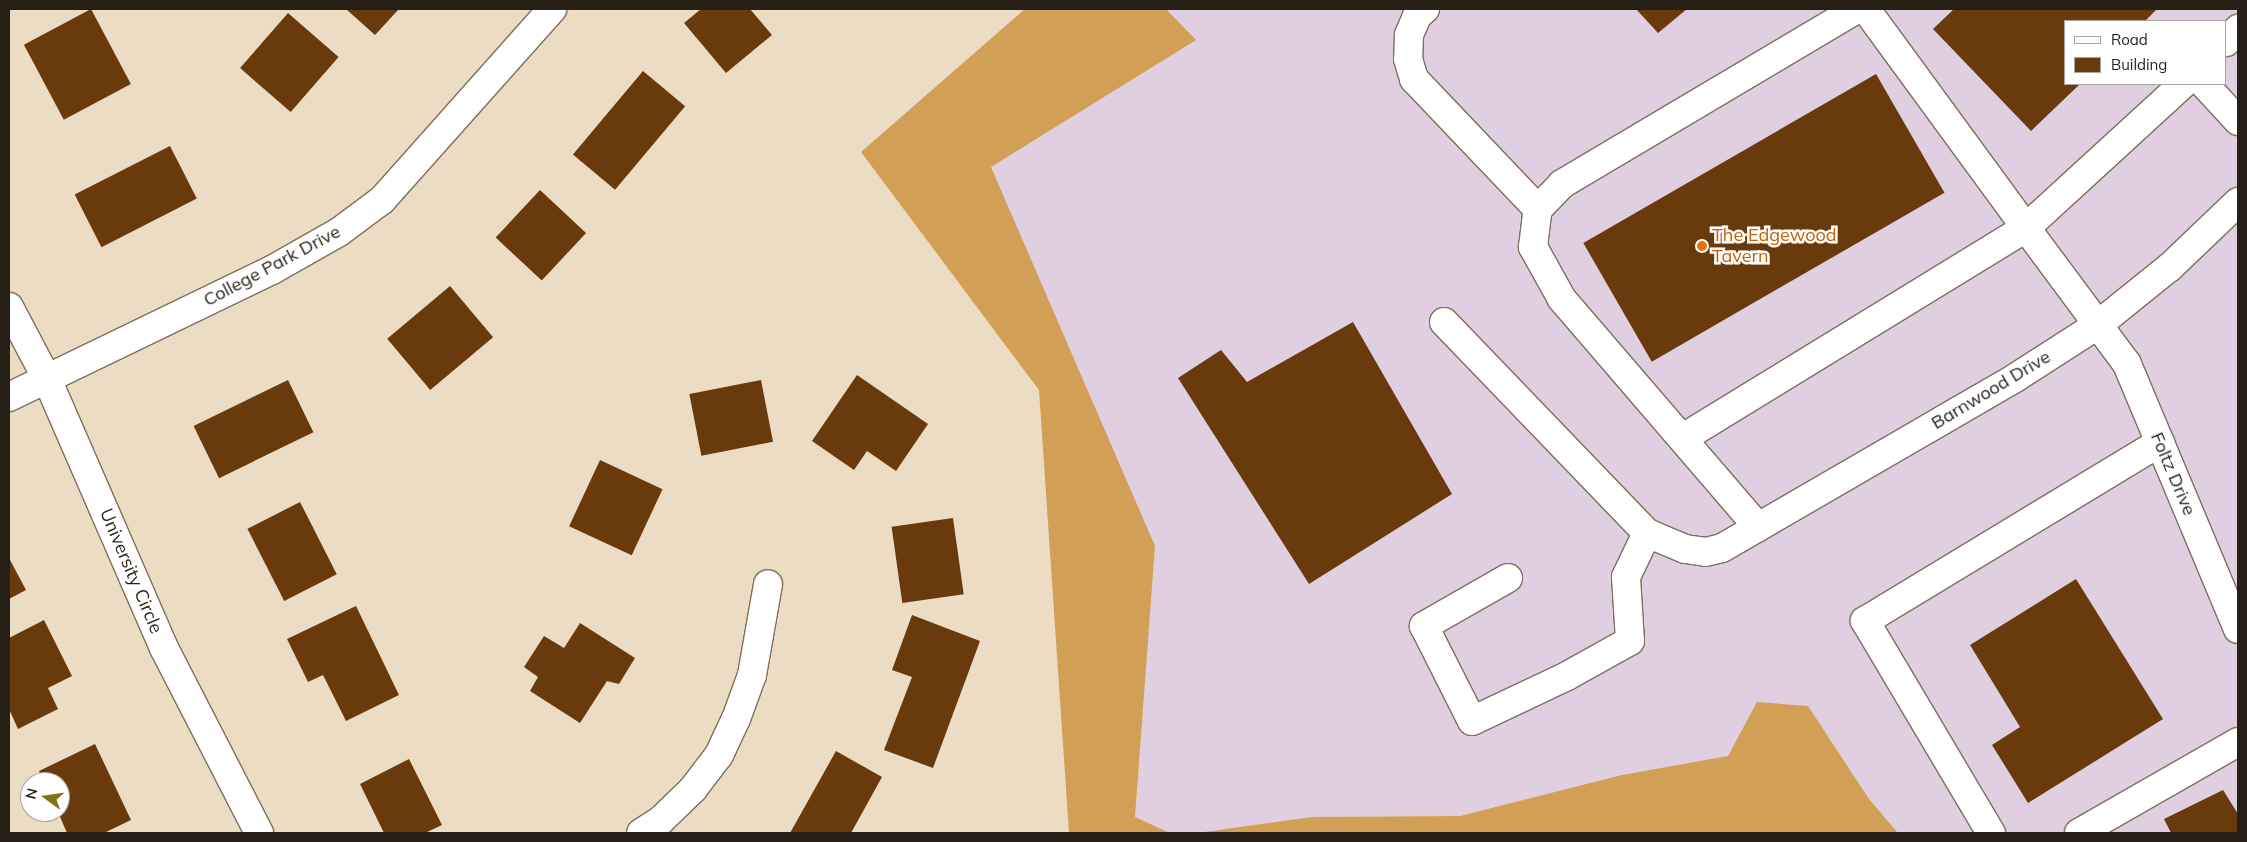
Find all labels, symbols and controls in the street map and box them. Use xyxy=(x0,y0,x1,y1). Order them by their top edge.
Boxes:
legend xyxy=(2064,20,2227,85)
text: Road xyxy=(2111,30,2148,49)
text: Building xyxy=(2111,55,2167,74)
street label: College Park Drive xyxy=(200,221,344,311)
place label: The Edgewood Tavern xyxy=(1712,225,1837,268)
marker: The Edgewood Tavern xyxy=(1696,240,1708,252)
street label: Barnwood Drive xyxy=(1928,346,2054,434)
street label: Foltz Drive xyxy=(2146,429,2200,519)
street label: University Circle xyxy=(95,505,167,637)
north arrow xyxy=(20,772,70,822)
text: N xyxy=(21,786,41,801)

